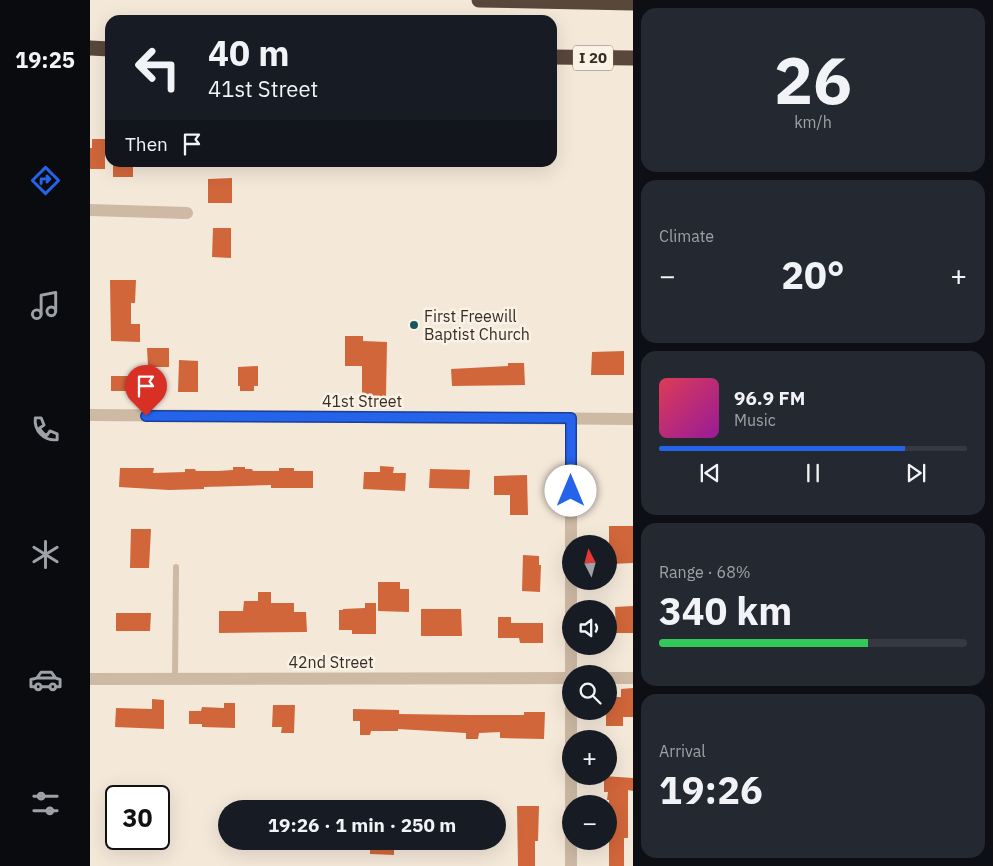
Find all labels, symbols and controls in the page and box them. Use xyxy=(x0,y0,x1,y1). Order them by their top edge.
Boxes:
text: 40 m xyxy=(208,30,290,76)
icon: left xyxy=(125,35,190,100)
text: 26 xyxy=(774,37,852,122)
text: 19:25 xyxy=(15,45,75,74)
road number: I 20 xyxy=(573,46,613,70)
text: 41st Street xyxy=(208,74,318,103)
text: km/h xyxy=(794,112,832,132)
icon: arrive xyxy=(178,130,206,158)
text: Then xyxy=(125,132,168,156)
icon: directions xyxy=(28,163,63,198)
text: Climate xyxy=(659,226,714,246)
text: 20° xyxy=(781,250,845,299)
text: − xyxy=(659,257,676,294)
text: + xyxy=(950,257,967,294)
icon: music xyxy=(28,288,63,323)
place label: First Freewill Baptist Church xyxy=(424,306,530,344)
marker: First Freewill Baptist Church xyxy=(408,319,420,331)
pin xyxy=(125,365,167,416)
icon: arrive xyxy=(132,372,160,400)
text: 96.9 FM xyxy=(734,386,805,410)
street label: 41st Street xyxy=(322,391,402,411)
text: Music xyxy=(734,410,776,430)
icon: phone xyxy=(28,412,63,447)
icon: previous xyxy=(696,459,724,487)
icon: pause xyxy=(799,459,827,487)
icon: next xyxy=(902,459,930,487)
position arrow xyxy=(544,464,596,516)
north arrow xyxy=(562,535,618,590)
map controls xyxy=(562,535,617,850)
icon: climate xyxy=(28,537,63,572)
text: Range · 68% xyxy=(659,562,751,582)
text: 340 km xyxy=(659,586,792,635)
button: sound xyxy=(562,600,617,655)
street label: 42nd Street xyxy=(288,652,374,672)
icon: car xyxy=(28,662,63,697)
button: search xyxy=(562,665,617,720)
button: + xyxy=(562,730,617,785)
text: Arrival xyxy=(659,741,706,761)
text: 19:26 xyxy=(659,765,763,814)
speed limit sign: 30 xyxy=(105,785,170,850)
icon: filters xyxy=(28,786,63,821)
button: − xyxy=(562,795,617,850)
text: 19:26 · 1 min · 250 m xyxy=(268,813,456,837)

